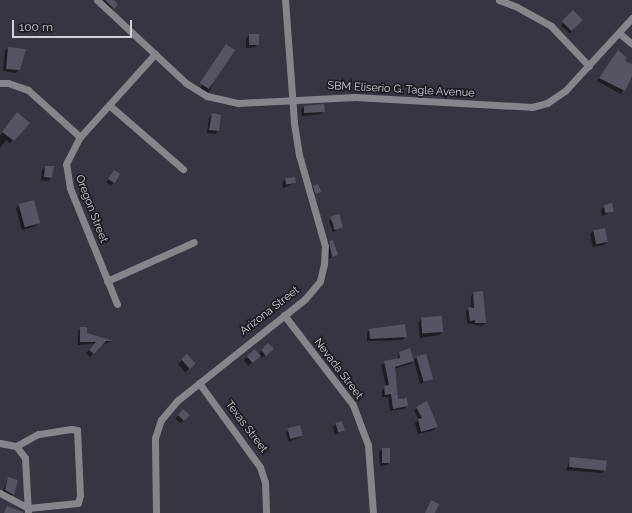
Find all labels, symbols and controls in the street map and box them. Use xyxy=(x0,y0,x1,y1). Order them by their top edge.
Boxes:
scale bar xyxy=(14,12,134,38)
text: 100 m xyxy=(19,20,53,34)
street label: SBM Eliserio G. Tagle Avenue xyxy=(327,80,475,100)
street label: Oregon Street xyxy=(72,173,110,245)
street label: Arizona Street xyxy=(238,284,302,338)
street label: Nevada Street xyxy=(311,336,365,402)
street label: Texas Street xyxy=(222,398,270,456)

